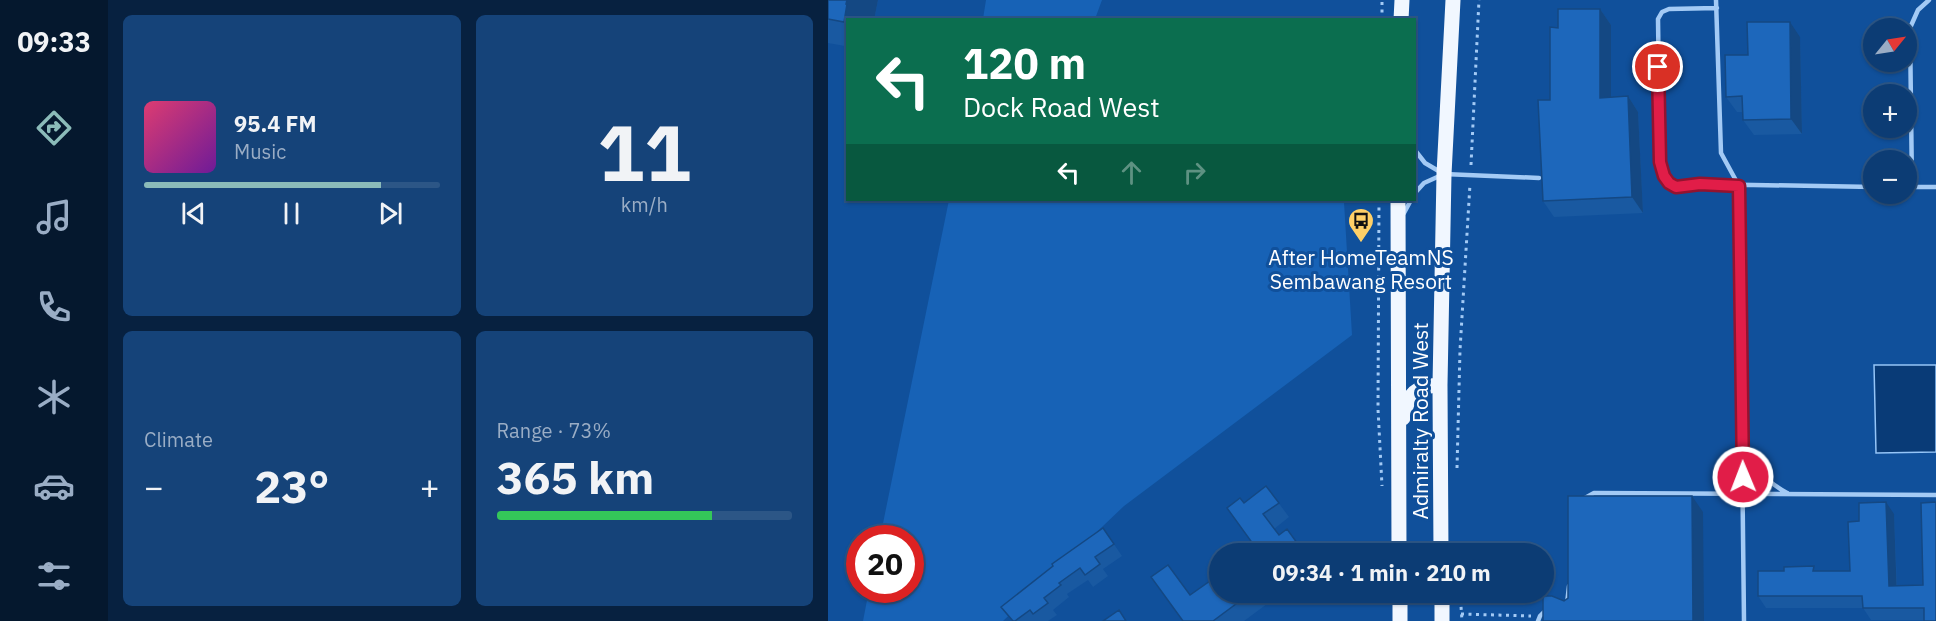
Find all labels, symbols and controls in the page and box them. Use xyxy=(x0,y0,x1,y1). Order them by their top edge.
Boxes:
north arrow xyxy=(1863,18,1917,72)
map controls xyxy=(1863,18,1917,204)
text: 09:33 xyxy=(17,24,91,59)
text: 120 m xyxy=(963,36,1086,91)
pin xyxy=(1632,41,1683,92)
icon: left xyxy=(864,42,942,120)
icon: arrive xyxy=(1641,50,1674,83)
button: + xyxy=(1863,84,1917,138)
text: Dock Road West xyxy=(963,89,1160,124)
text: 11 xyxy=(597,101,691,202)
icon: directions xyxy=(33,107,75,149)
text: 95.4 FM xyxy=(234,109,317,138)
text: Music xyxy=(234,138,286,165)
button: − xyxy=(1863,150,1917,204)
icon: left xyxy=(1052,156,1085,189)
icon: ahead xyxy=(1115,156,1148,189)
icon: right xyxy=(1178,156,1211,189)
text: km/h xyxy=(621,191,668,218)
icon: music xyxy=(33,196,75,238)
icon: previous xyxy=(177,197,210,230)
icon: pause xyxy=(275,197,308,230)
icon: next xyxy=(374,197,407,230)
bus stop icon: After HomeTeamNS Sembawang Resort xyxy=(1346,206,1376,244)
place label: After HomeTeamNS Sembawang Resort xyxy=(1268,243,1454,295)
icon: phone xyxy=(33,286,75,328)
street label: Admiralty Road West xyxy=(1406,322,1434,520)
icon: climate xyxy=(33,376,75,418)
text: Range · 73% xyxy=(497,417,611,444)
text: Climate xyxy=(144,426,213,453)
position arrow xyxy=(1711,445,1775,509)
text: 365 km xyxy=(497,448,654,506)
text: 23° xyxy=(254,457,329,515)
icon: car xyxy=(33,465,75,507)
text: − xyxy=(144,465,164,508)
text: + xyxy=(420,465,440,508)
speed limit sign: 20 xyxy=(846,525,924,603)
icon: filters xyxy=(33,555,75,597)
text: 09:34 · 1 min · 210 m xyxy=(1272,558,1491,587)

